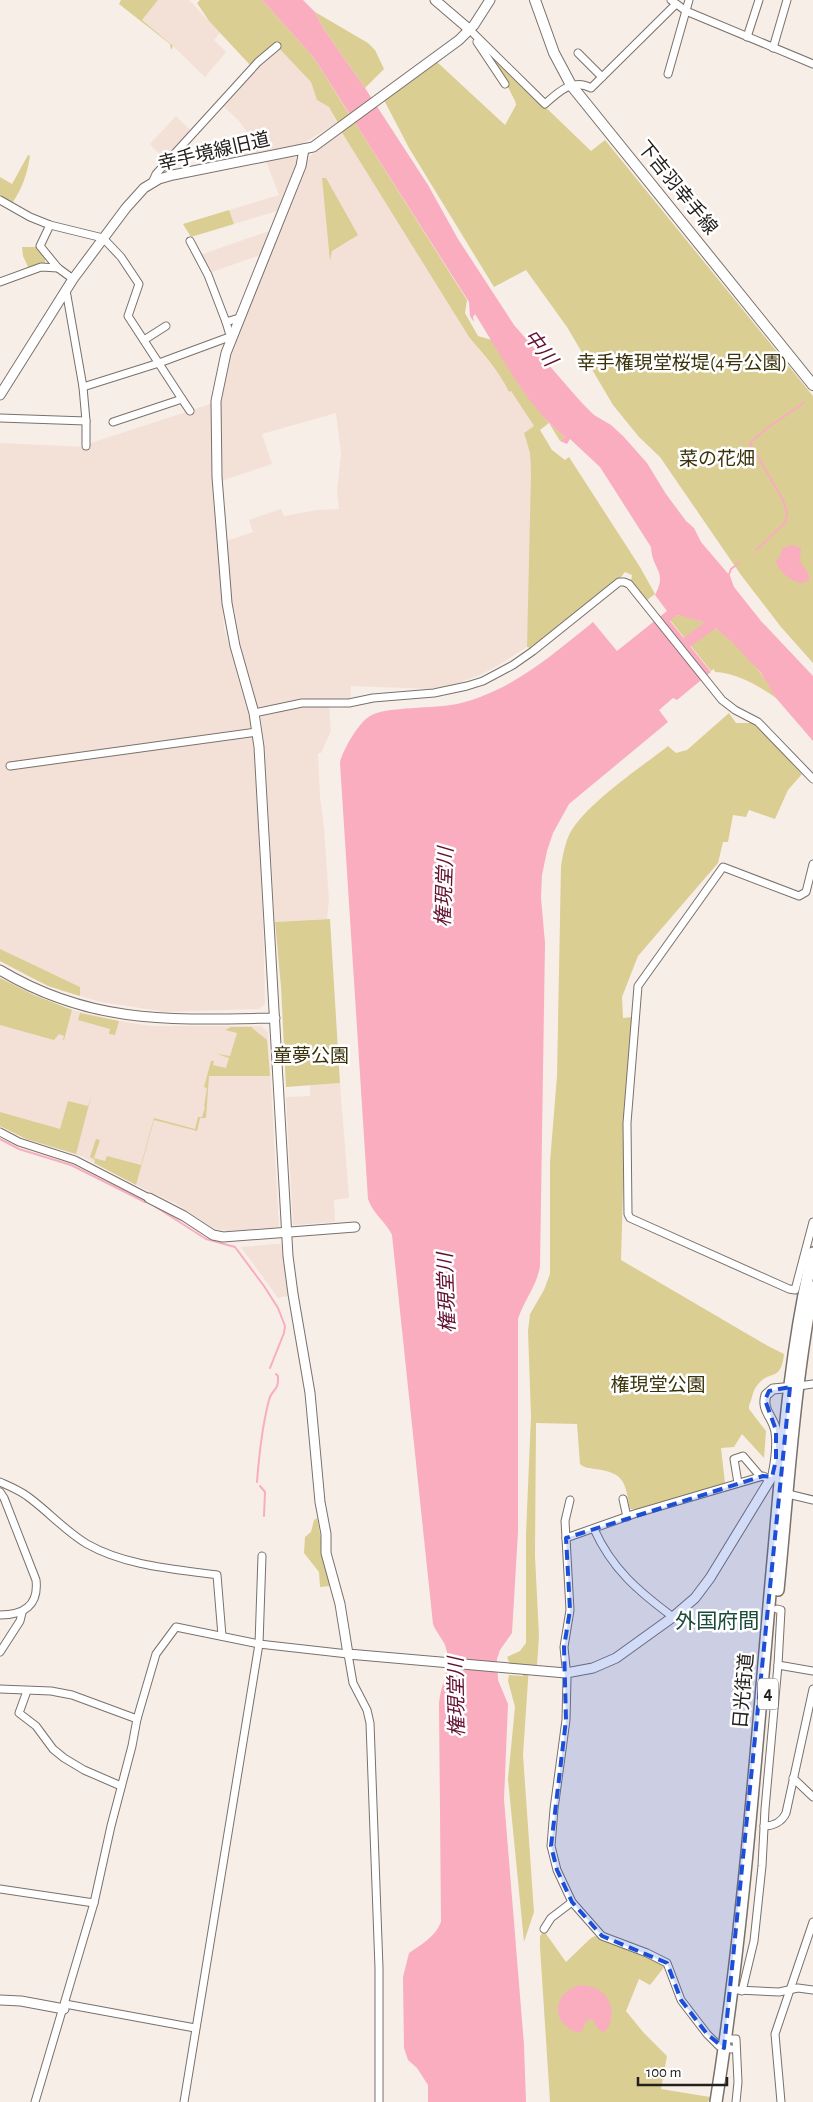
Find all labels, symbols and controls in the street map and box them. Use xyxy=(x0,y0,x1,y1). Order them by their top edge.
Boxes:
street label: 幸手境線旧道 xyxy=(156,128,272,174)
street label: 下吉羽幸手線 xyxy=(634,137,721,238)
water label: 中川 xyxy=(520,325,562,371)
park label: 幸手権現堂桜堤(4号公園) xyxy=(577,352,787,373)
park label: 菜の花畑 xyxy=(679,449,755,469)
water label: 権現堂川 xyxy=(433,845,456,927)
park label: 童夢公園 xyxy=(273,1045,349,1066)
water label: 権現堂川 xyxy=(435,1251,458,1333)
park label: 権現堂公園 xyxy=(610,1374,706,1395)
district label: 外国府間 xyxy=(675,1610,759,1632)
street label: 日光街道 xyxy=(730,1652,757,1730)
water label: 権現堂川 xyxy=(445,1655,468,1737)
road number: 4 xyxy=(758,1678,778,1710)
scale bar xyxy=(638,2054,727,2086)
text: 100 m xyxy=(646,2065,681,2080)

